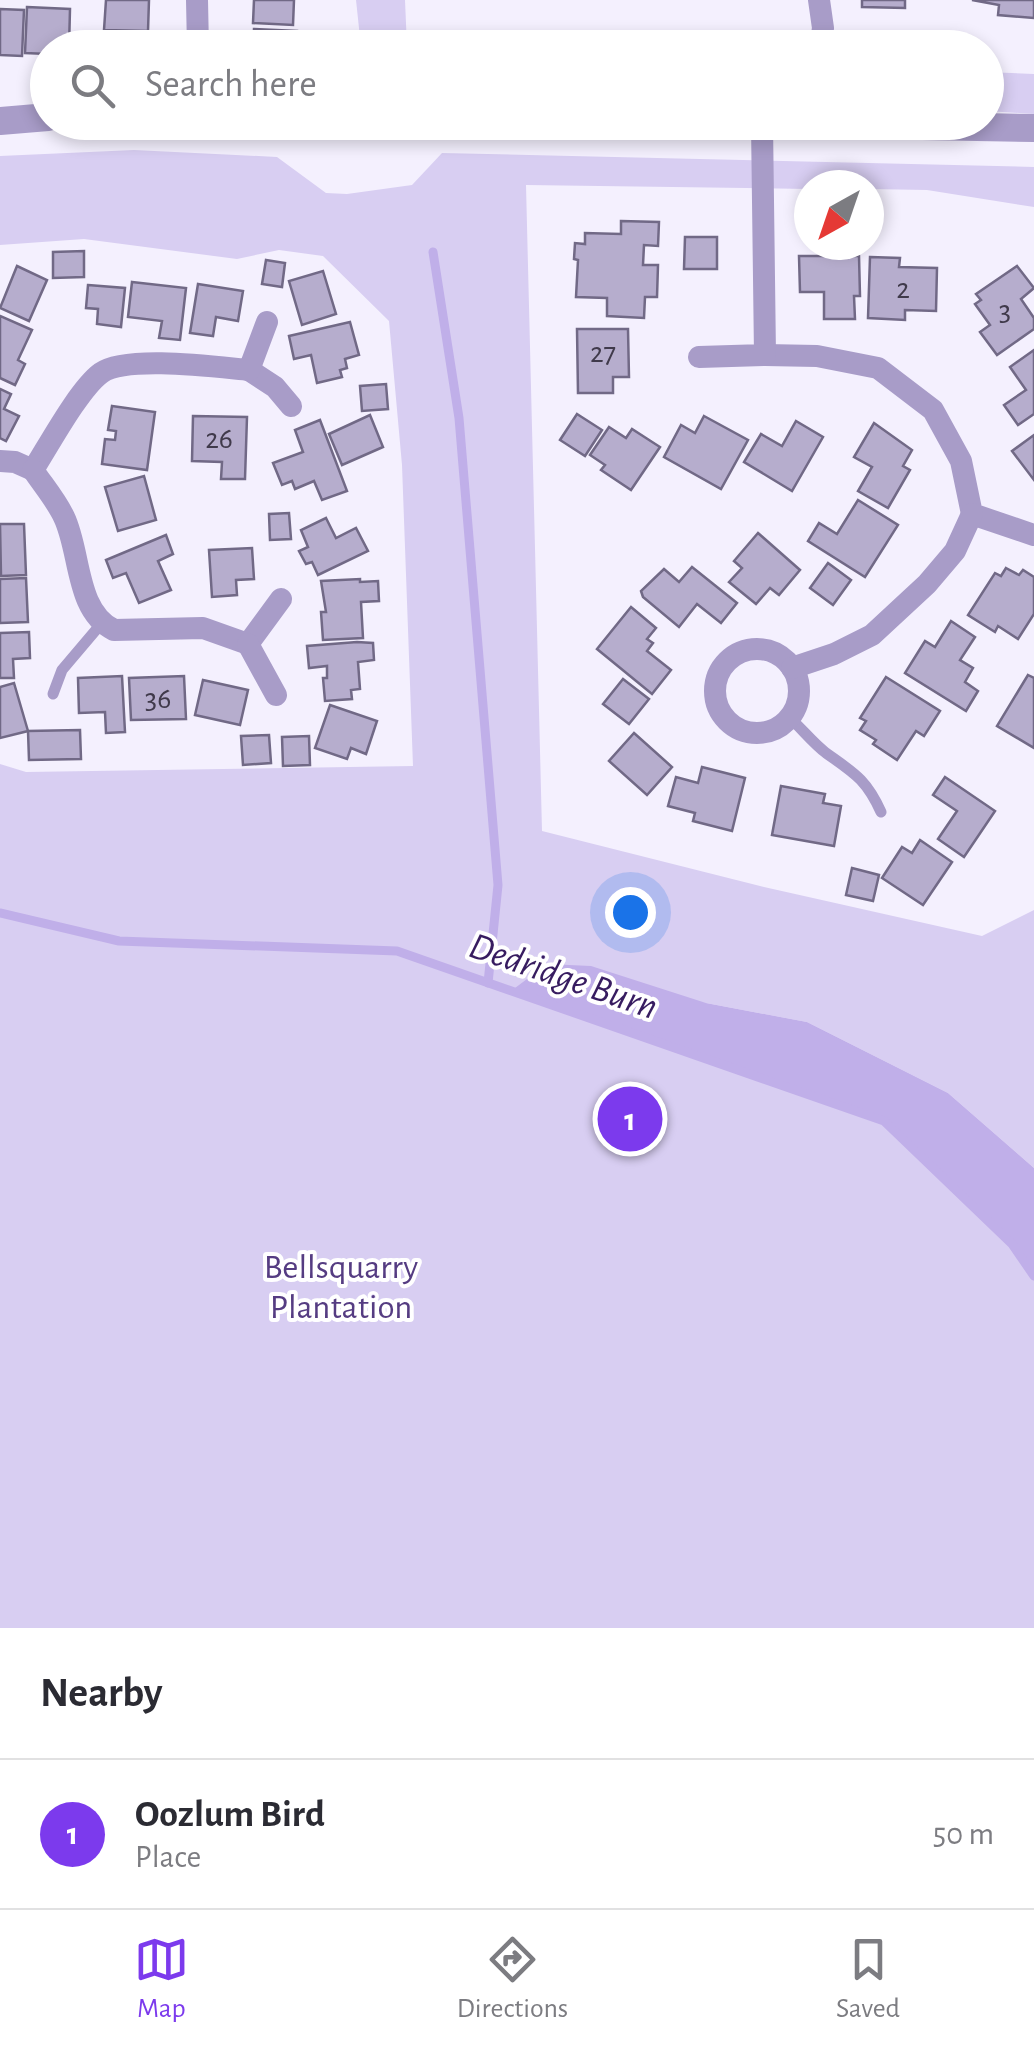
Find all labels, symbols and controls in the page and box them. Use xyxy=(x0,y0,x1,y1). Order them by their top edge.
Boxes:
search box xyxy=(30,30,1004,140)
icon: search xyxy=(65,58,120,113)
text: Search here xyxy=(145,66,317,104)
north arrow xyxy=(794,170,884,260)
house number: 2 xyxy=(896,274,910,304)
house number: 3 xyxy=(999,296,1011,326)
house number: 27 xyxy=(590,338,616,368)
house number: 26 xyxy=(205,424,233,454)
house number: 36 xyxy=(145,684,171,714)
your location xyxy=(605,887,656,938)
water label: Dedridge Burn xyxy=(464,927,662,1027)
pin: 1 xyxy=(598,1082,662,1156)
park label: Bellsquarry Plantation xyxy=(264,1250,418,1325)
text: Nearby xyxy=(40,1672,163,1714)
text: Oozlum Bird xyxy=(135,1796,325,1834)
text: 1 xyxy=(67,1818,78,1850)
text: 50 m xyxy=(933,1818,994,1850)
text: Place xyxy=(135,1841,201,1873)
tab: Map xyxy=(134,1932,189,2026)
tab: Directions xyxy=(457,1932,568,2026)
tab: Saved xyxy=(836,1932,900,2026)

